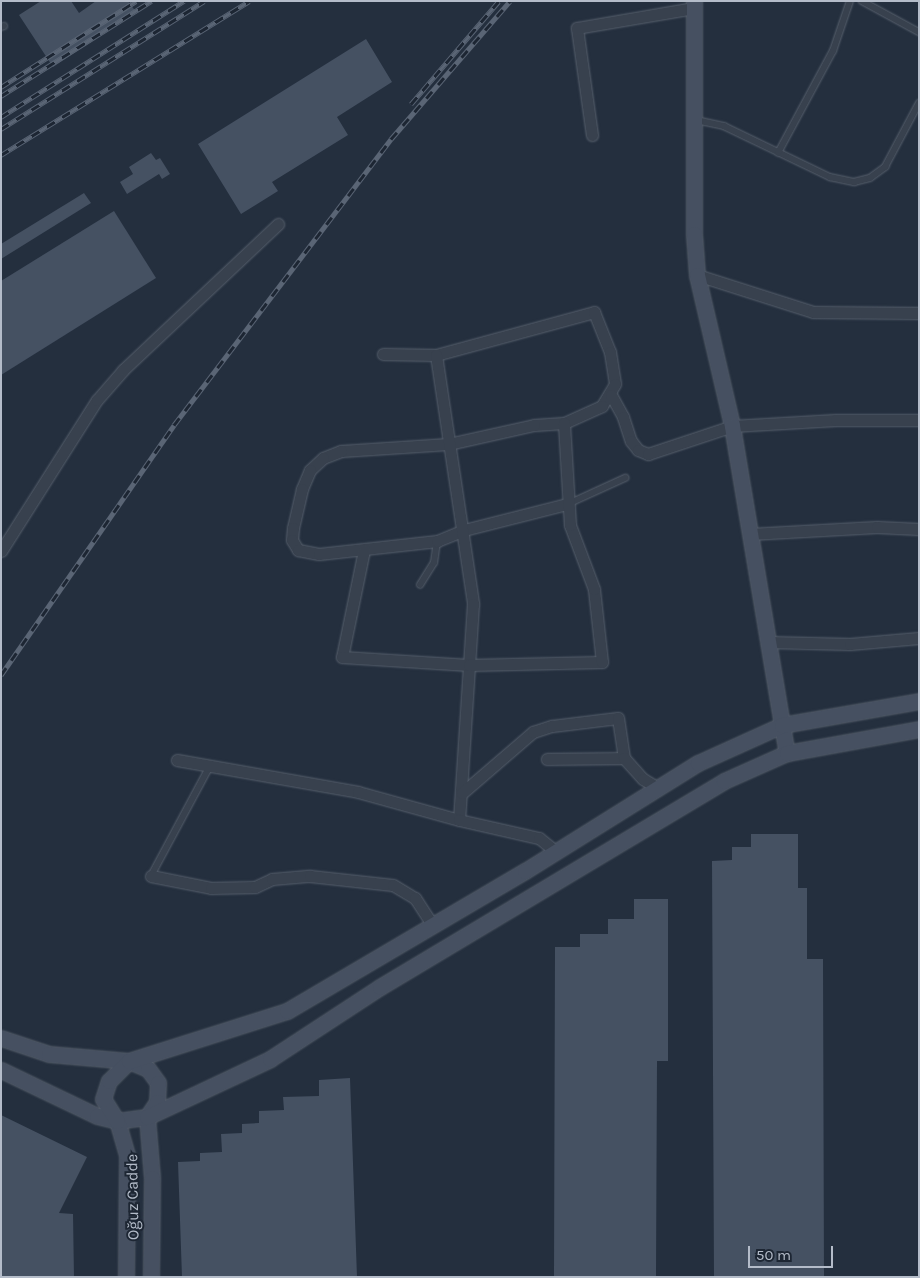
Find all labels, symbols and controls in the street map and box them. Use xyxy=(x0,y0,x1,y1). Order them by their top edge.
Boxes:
street label: Oğuz Cadde xyxy=(123,1154,143,1240)
scale bar xyxy=(750,1236,835,1268)
text: 50 m xyxy=(756,1246,791,1264)

